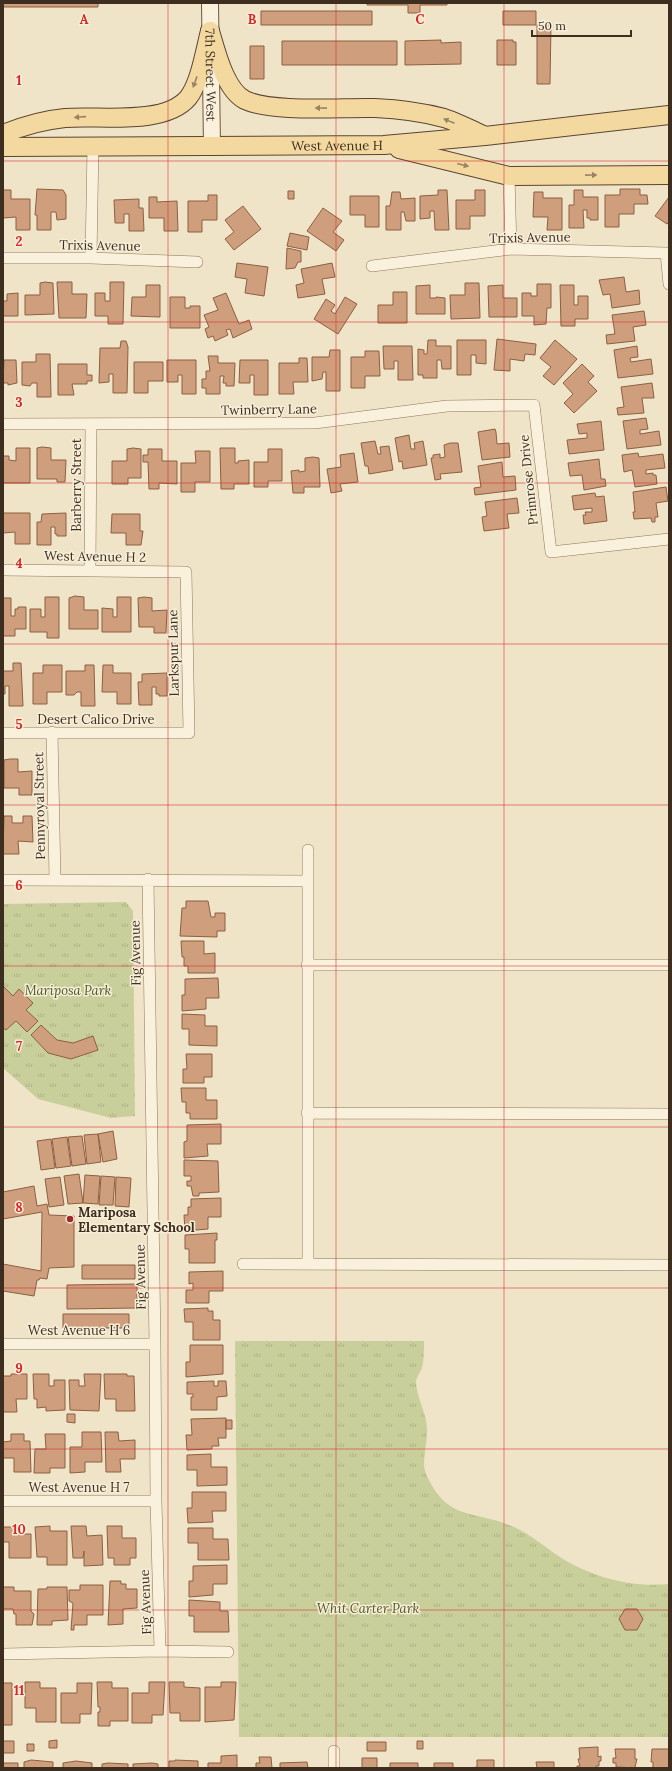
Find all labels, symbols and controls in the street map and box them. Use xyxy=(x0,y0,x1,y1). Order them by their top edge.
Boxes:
text: A xyxy=(80,11,89,28)
text: B xyxy=(248,11,257,28)
text: C xyxy=(416,11,425,28)
scale bar xyxy=(532,12,631,38)
text: 50 m xyxy=(538,18,566,33)
street label: 7th Street West xyxy=(201,28,220,122)
text: 1 xyxy=(16,72,22,89)
one-way arrow xyxy=(192,77,198,89)
one-way arrow xyxy=(314,105,327,111)
one-way arrow xyxy=(74,114,86,121)
one-way arrow xyxy=(443,117,455,123)
street label: West Avenue H xyxy=(291,137,383,154)
one-way arrow xyxy=(457,162,469,168)
one-way arrow xyxy=(585,172,597,179)
street label: Trixis Avenue xyxy=(489,228,571,247)
text: 2 xyxy=(16,233,23,250)
street label: Trixis Avenue xyxy=(59,236,141,255)
text: 3 xyxy=(15,394,23,411)
street label: Twinberry Lane xyxy=(221,400,317,419)
street label: Primrose Drive xyxy=(515,434,542,526)
street label: Barberry Street xyxy=(68,438,85,532)
street label: West Avenue H 2 xyxy=(44,547,146,566)
text: 4 xyxy=(15,555,23,572)
street label: Larkspur Lane xyxy=(164,609,183,697)
street label: Desert Calico Drive xyxy=(37,711,155,728)
text: 5 xyxy=(15,716,23,733)
street label: Pennyroyal Street xyxy=(30,752,49,860)
text: 6 xyxy=(15,877,23,894)
street label: Fig Avenue xyxy=(126,920,145,986)
park label: Mariposa Park xyxy=(25,982,112,999)
text: 7 xyxy=(16,1038,22,1055)
text: 8 xyxy=(15,1199,23,1216)
place label: Mariposa Elementary School xyxy=(78,1204,195,1236)
marker: Mariposa Elementary School xyxy=(65,1214,75,1224)
street label: Fig Avenue xyxy=(131,1244,150,1310)
street label: West Avenue H 6 xyxy=(28,1322,130,1339)
text: 9 xyxy=(15,1360,23,1377)
street label: West Avenue H 7 xyxy=(28,1479,130,1496)
text: 10 xyxy=(12,1521,26,1538)
street label: Fig Avenue xyxy=(136,1569,155,1635)
park label: Whit Carter Park xyxy=(317,1600,420,1617)
text: 11 xyxy=(14,1682,24,1699)

